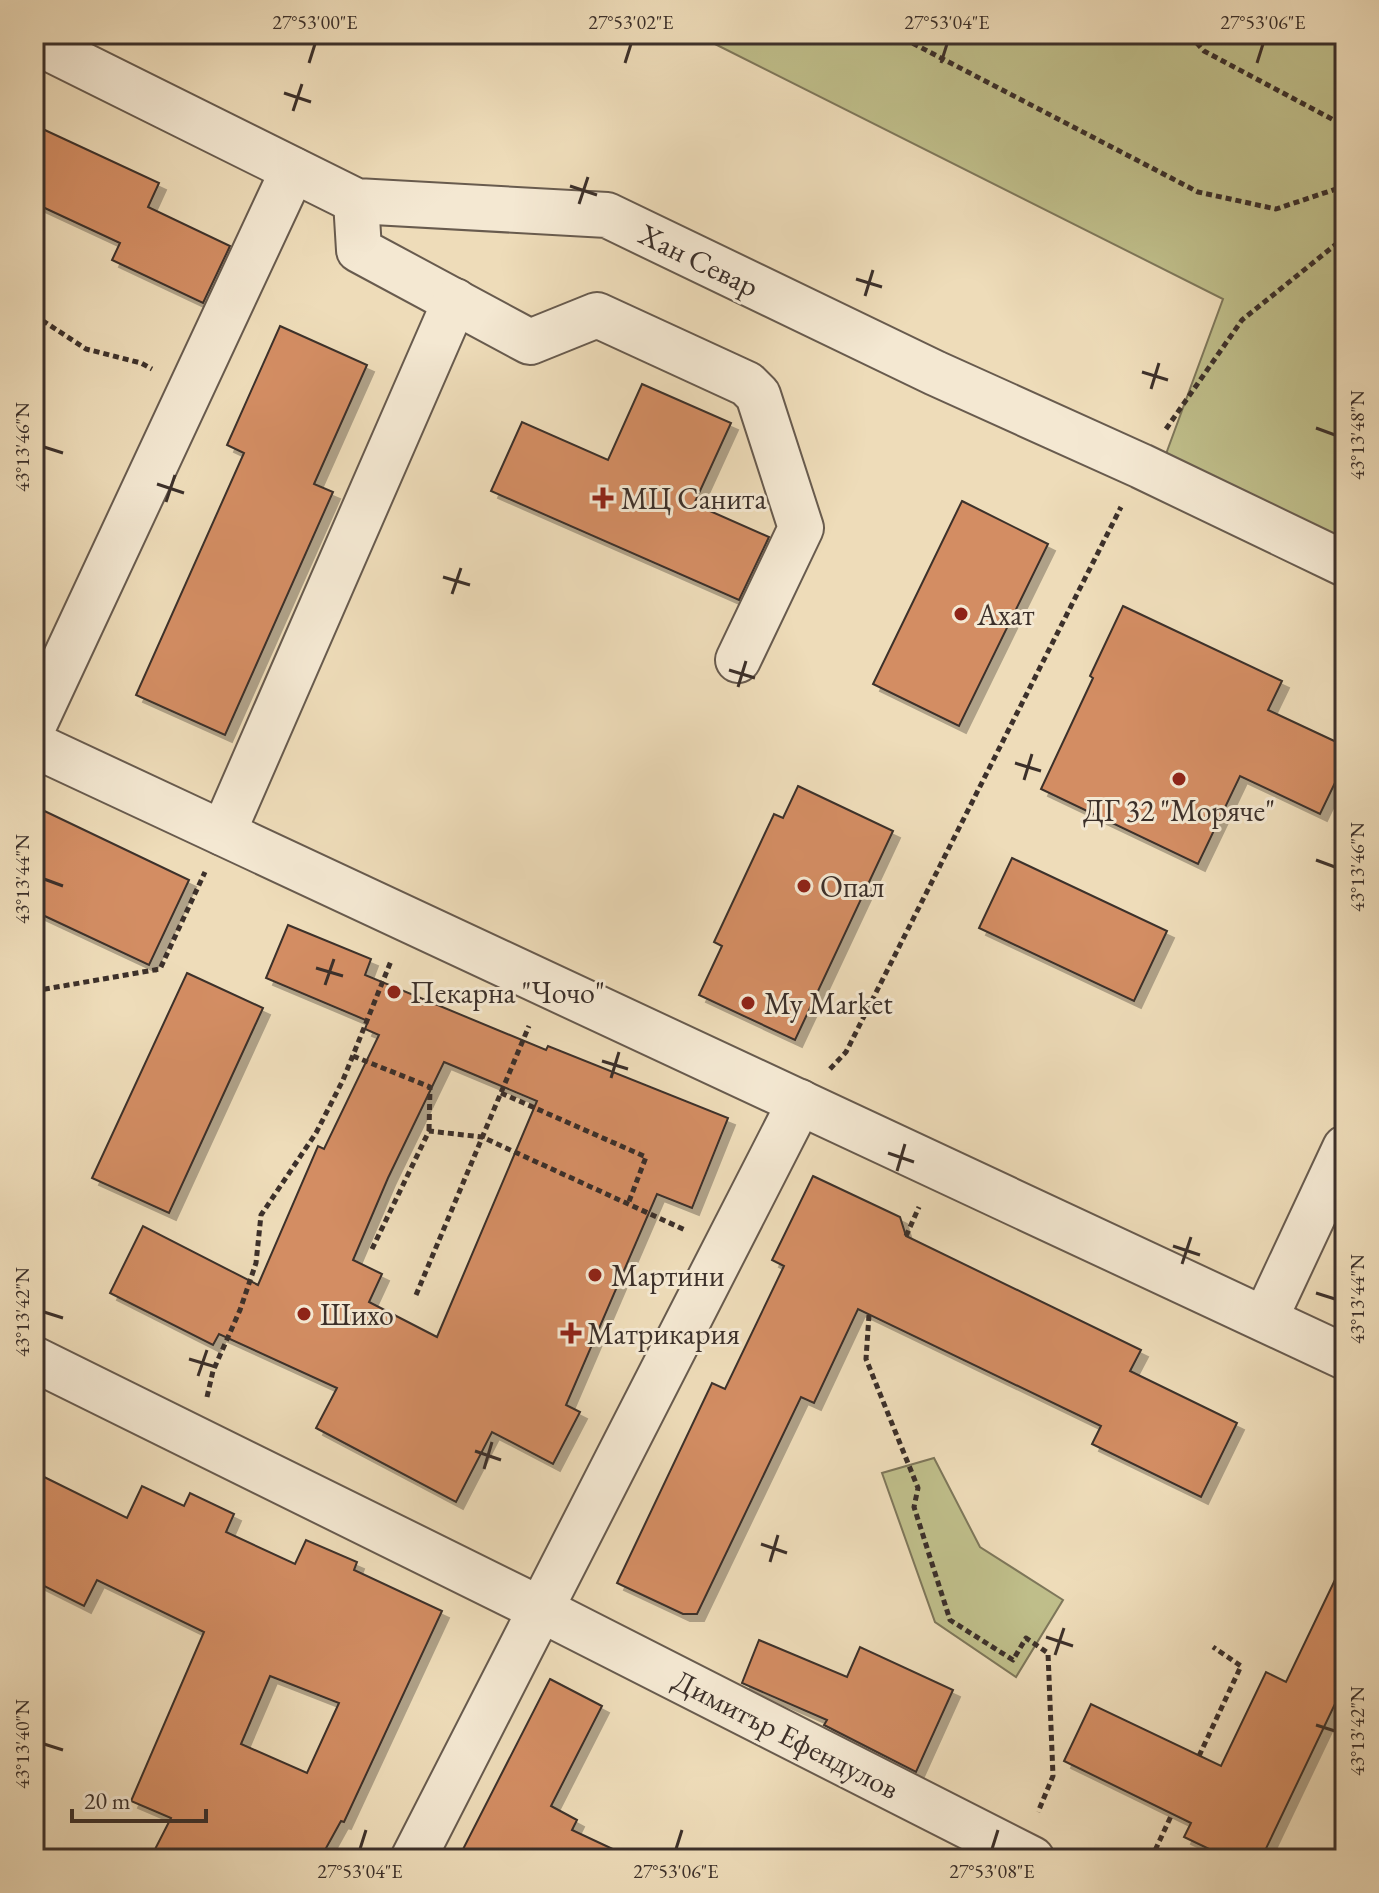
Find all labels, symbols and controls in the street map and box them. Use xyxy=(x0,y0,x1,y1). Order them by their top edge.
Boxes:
text: 27°53'00"E xyxy=(272,9,358,35)
text: 27°53'02"E xyxy=(588,9,674,35)
text: 27°53'04"E xyxy=(904,9,990,35)
text: 27°53'06"E xyxy=(1220,9,1306,35)
street label: Хан Севар xyxy=(632,214,765,306)
text: 43°13'48"N xyxy=(1344,390,1370,480)
text: 43°13'46"N xyxy=(9,402,35,492)
place label: МЦ Санита xyxy=(621,479,766,518)
marker: МЦ Санита xyxy=(592,487,614,509)
place label: Ахат xyxy=(976,595,1034,634)
marker: Ахат xyxy=(952,605,970,623)
marker: ДГ 32 "Моряче" xyxy=(1170,770,1188,788)
place label: ДГ 32 "Моряче" xyxy=(1083,791,1275,830)
text: 43°13'46"N xyxy=(1344,822,1370,912)
text: 43°13'44"N xyxy=(9,834,35,924)
place label: Опал xyxy=(820,867,884,906)
marker: Опал xyxy=(795,877,813,895)
place label: Пекарна "Чочо" xyxy=(410,973,605,1012)
marker: Пекарна "Чочо" xyxy=(385,983,403,1001)
place label: My Market xyxy=(764,984,893,1023)
marker: My Market xyxy=(739,994,757,1012)
text: 43°13'44"N xyxy=(1344,1254,1370,1344)
place label: Мартини xyxy=(611,1256,725,1295)
marker: Мартини xyxy=(586,1266,604,1284)
text: 43°13'42"N xyxy=(9,1267,35,1357)
place label: Шихо xyxy=(320,1295,394,1334)
marker: Шихо xyxy=(295,1305,313,1323)
place label: Матрикария xyxy=(587,1314,740,1353)
marker: Матрикария xyxy=(562,1324,580,1342)
street label: Димитър Ефендулов xyxy=(666,1660,906,1808)
text: 43°13'42"N xyxy=(1344,1686,1370,1776)
text: 43°13'40"N xyxy=(9,1699,35,1789)
scale bar xyxy=(72,1773,206,1823)
text: 20 m xyxy=(84,1785,131,1816)
text: 27°53'04"E xyxy=(317,1858,403,1884)
text: 27°53'06"E xyxy=(633,1858,719,1884)
text: 27°53'08"E xyxy=(949,1858,1035,1884)

